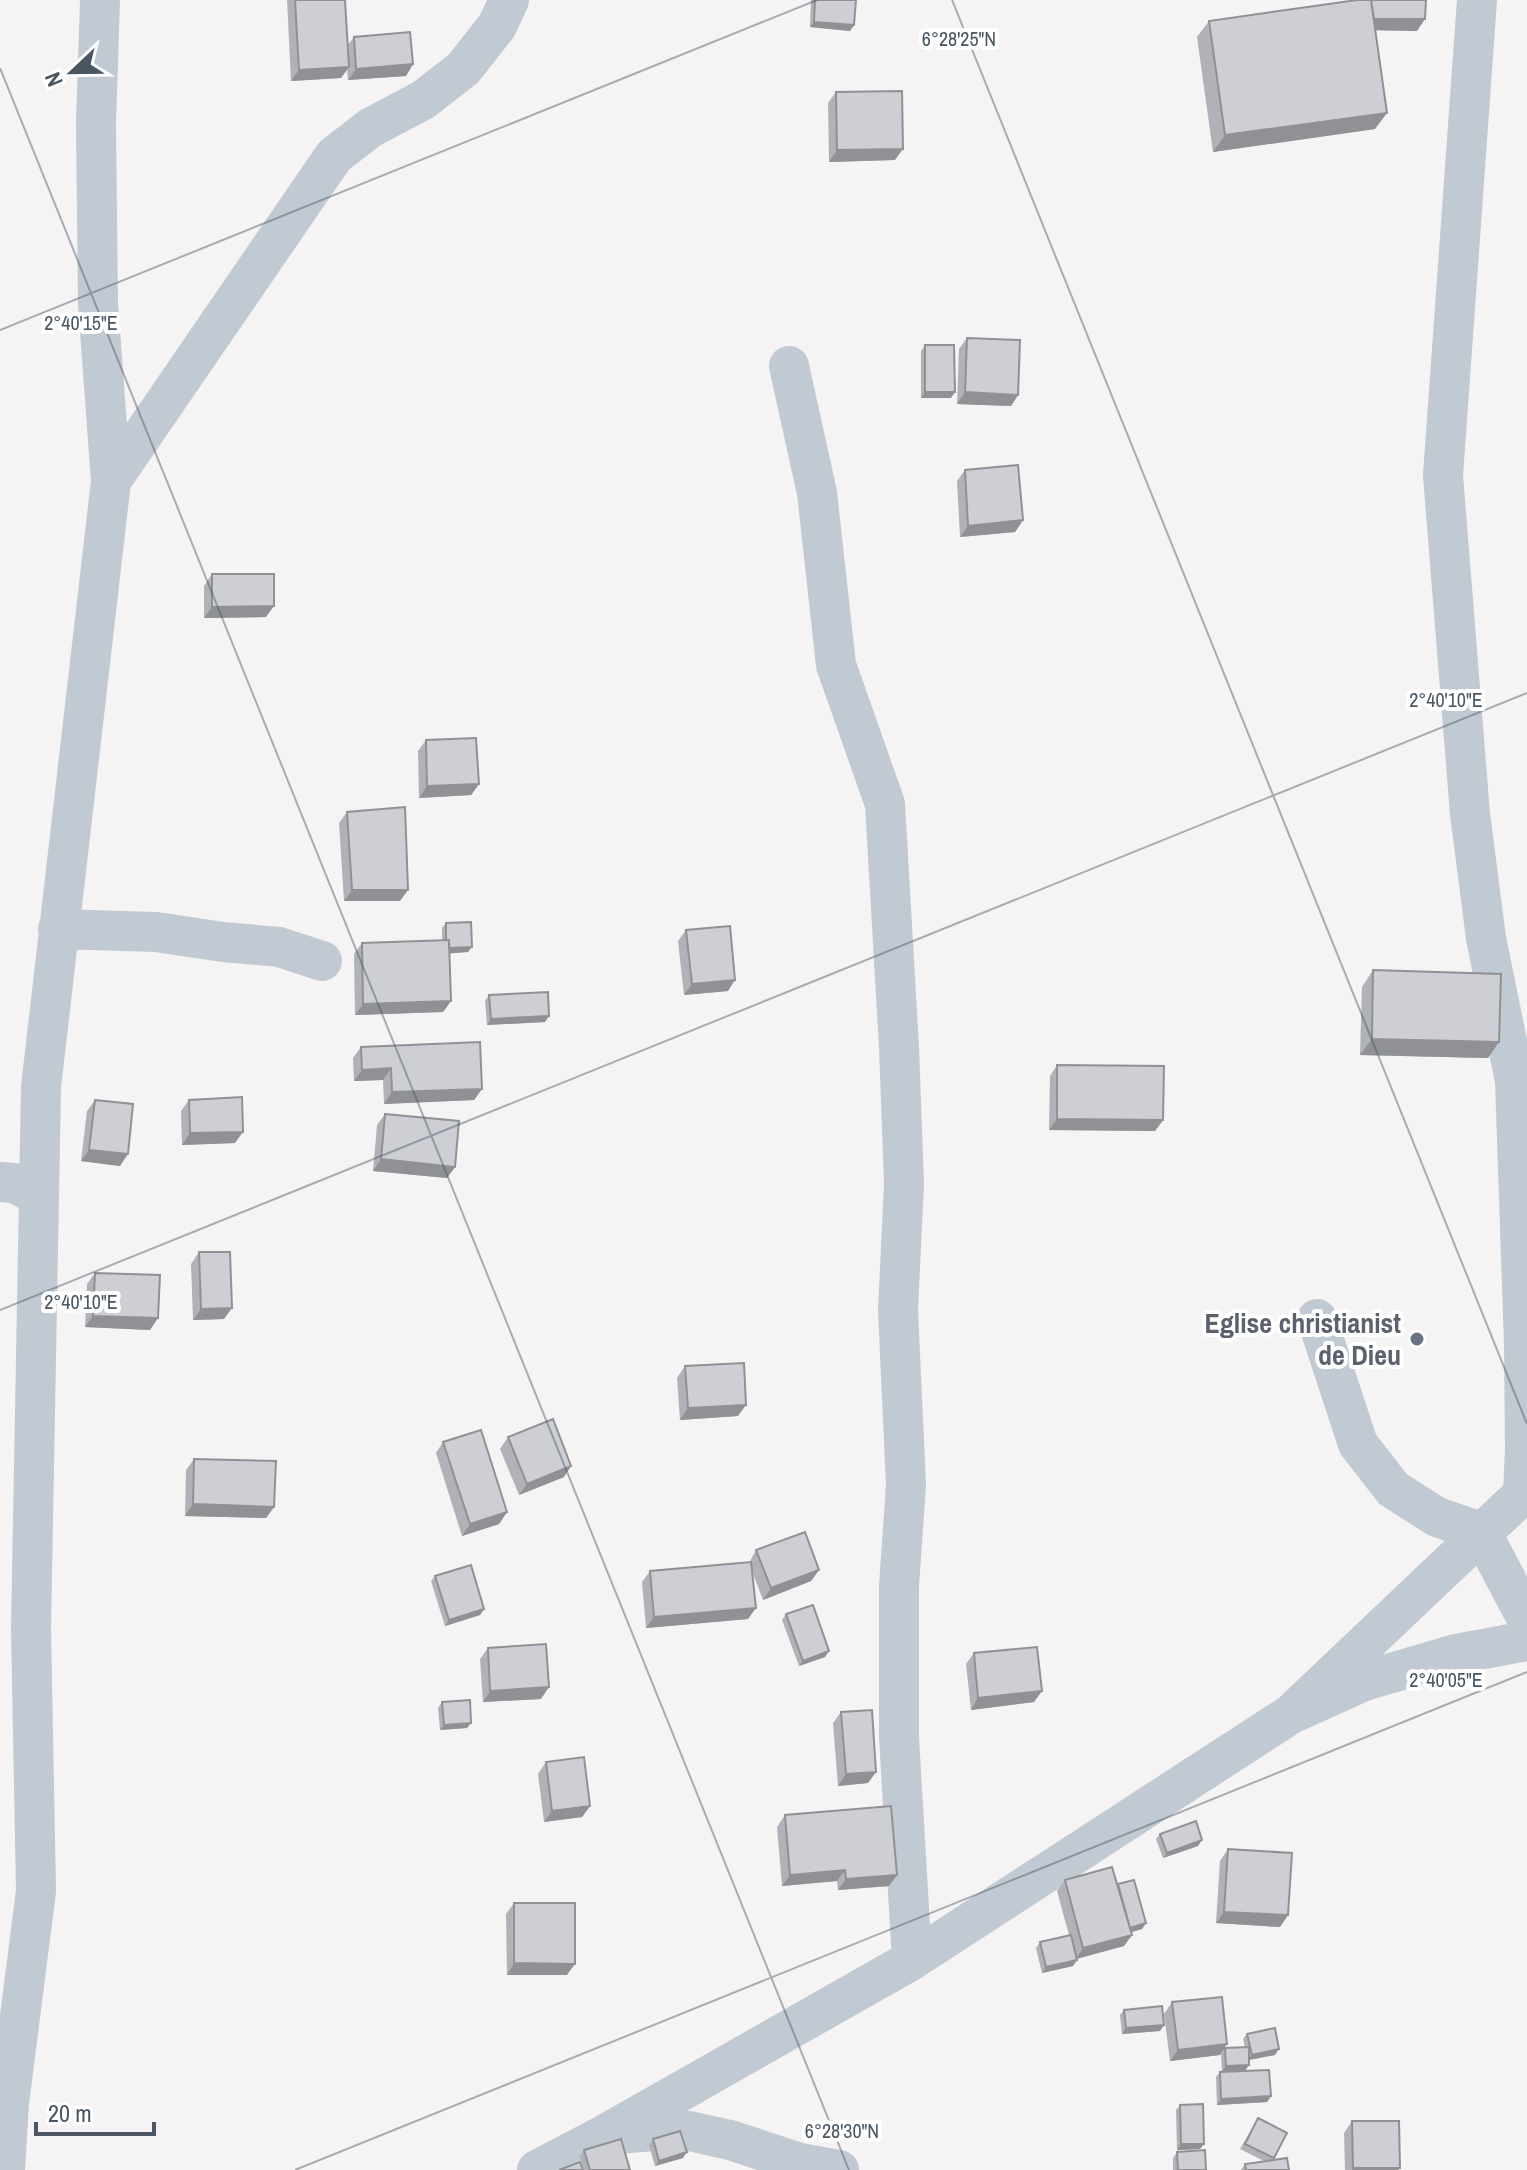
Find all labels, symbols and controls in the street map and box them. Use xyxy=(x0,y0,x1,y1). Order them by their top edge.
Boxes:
text: 6°28'25"N xyxy=(922,25,996,52)
north arrow xyxy=(32,32,112,112)
text: N xyxy=(37,68,70,91)
text: 2°40'15"E xyxy=(44,309,118,336)
text: 2°40'10"E xyxy=(1409,686,1483,713)
text: 2°40'10"E xyxy=(44,1288,118,1315)
place label: Eglise christianist de Dieu xyxy=(1204,1304,1401,1374)
marker: Eglise christianist de Dieu xyxy=(1408,1330,1426,1348)
text: 2°40'05"E xyxy=(1409,1666,1483,1693)
scale bar xyxy=(36,2086,154,2136)
text: 20 m xyxy=(48,2097,92,2129)
text: 6°28'30"N xyxy=(805,2117,879,2144)

